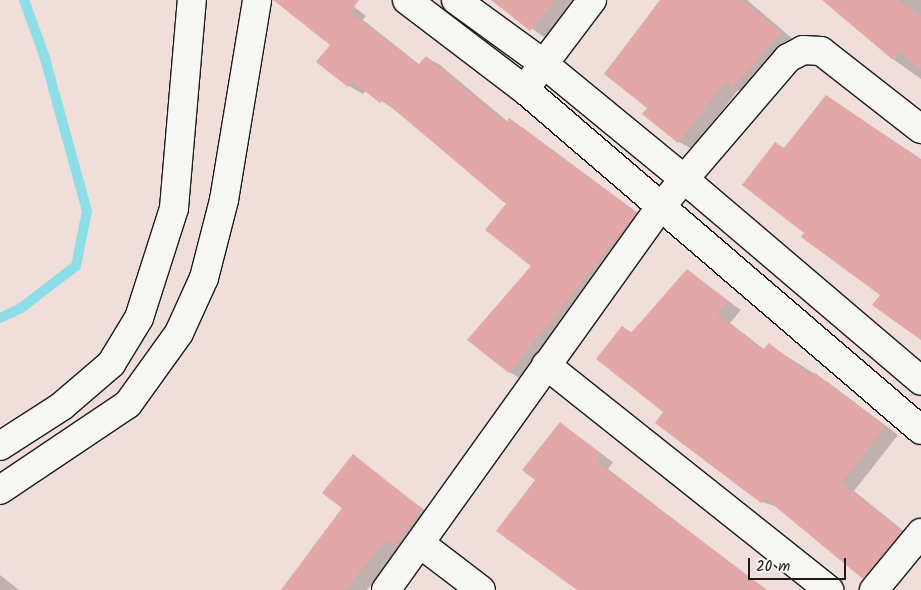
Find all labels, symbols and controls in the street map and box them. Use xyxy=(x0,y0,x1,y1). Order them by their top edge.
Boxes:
scale bar xyxy=(751,548,848,580)
text: 20 m xyxy=(756,555,790,579)

